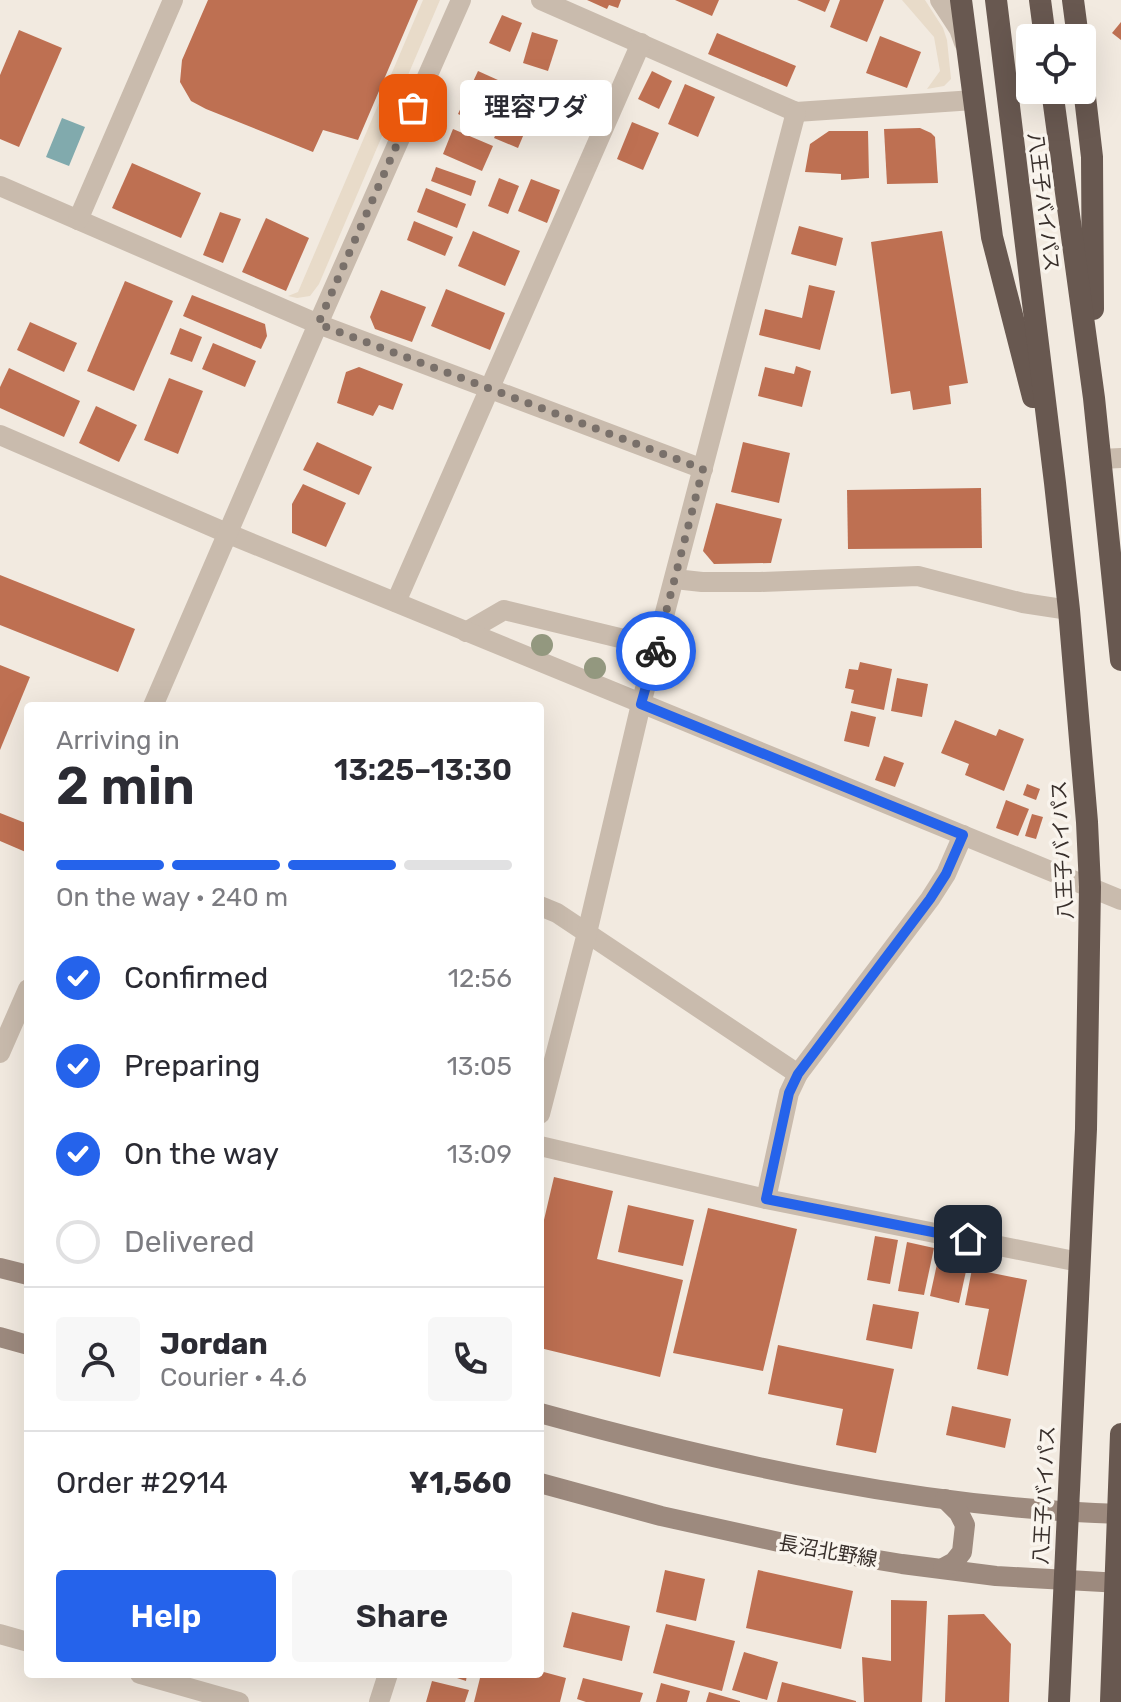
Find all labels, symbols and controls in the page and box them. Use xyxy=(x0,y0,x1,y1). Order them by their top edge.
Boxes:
map controls xyxy=(1016,24,1096,104)
button: locate xyxy=(1016,24,1096,104)
pin xyxy=(379,74,447,142)
callout: 理容ワダ xyxy=(461,80,613,136)
icon: bag xyxy=(391,86,435,130)
text: 理容ワダ xyxy=(484,92,588,123)
street label: 八王子バイパス xyxy=(1024,131,1064,273)
courier xyxy=(616,611,696,691)
icon: bike xyxy=(634,629,678,673)
text: Arriving in xyxy=(56,725,180,756)
text: 13:25–13:30 xyxy=(334,752,512,788)
text: 2 min xyxy=(56,755,195,817)
street label: 八王子バイパス xyxy=(1046,780,1078,920)
text: On the way · 240 m xyxy=(56,882,288,913)
icon: check xyxy=(56,956,100,1000)
text: Confirmed xyxy=(124,960,268,996)
text: 12:56 xyxy=(448,963,512,994)
icon: check xyxy=(56,1044,100,1088)
text: Preparing xyxy=(124,1048,260,1084)
text: 13:05 xyxy=(447,1051,512,1082)
icon: check xyxy=(56,1132,100,1176)
text: On the way xyxy=(124,1136,279,1172)
text: 13:09 xyxy=(447,1139,512,1170)
pin xyxy=(934,1205,1002,1273)
icon: home xyxy=(946,1217,990,1261)
text: Delivered xyxy=(124,1224,255,1260)
button: person xyxy=(56,1317,140,1401)
button: phone xyxy=(428,1317,512,1401)
text: Jordan xyxy=(160,1326,268,1362)
text: Courier · 4.6 xyxy=(160,1362,307,1393)
street label: 八王子バイパス xyxy=(1028,1425,1060,1565)
text: Order #2914 xyxy=(56,1465,228,1501)
text: ¥1,560 xyxy=(409,1465,512,1501)
street label: 長沼北野線 xyxy=(777,1530,879,1572)
button: Help xyxy=(56,1570,276,1662)
button: Share xyxy=(292,1570,512,1662)

